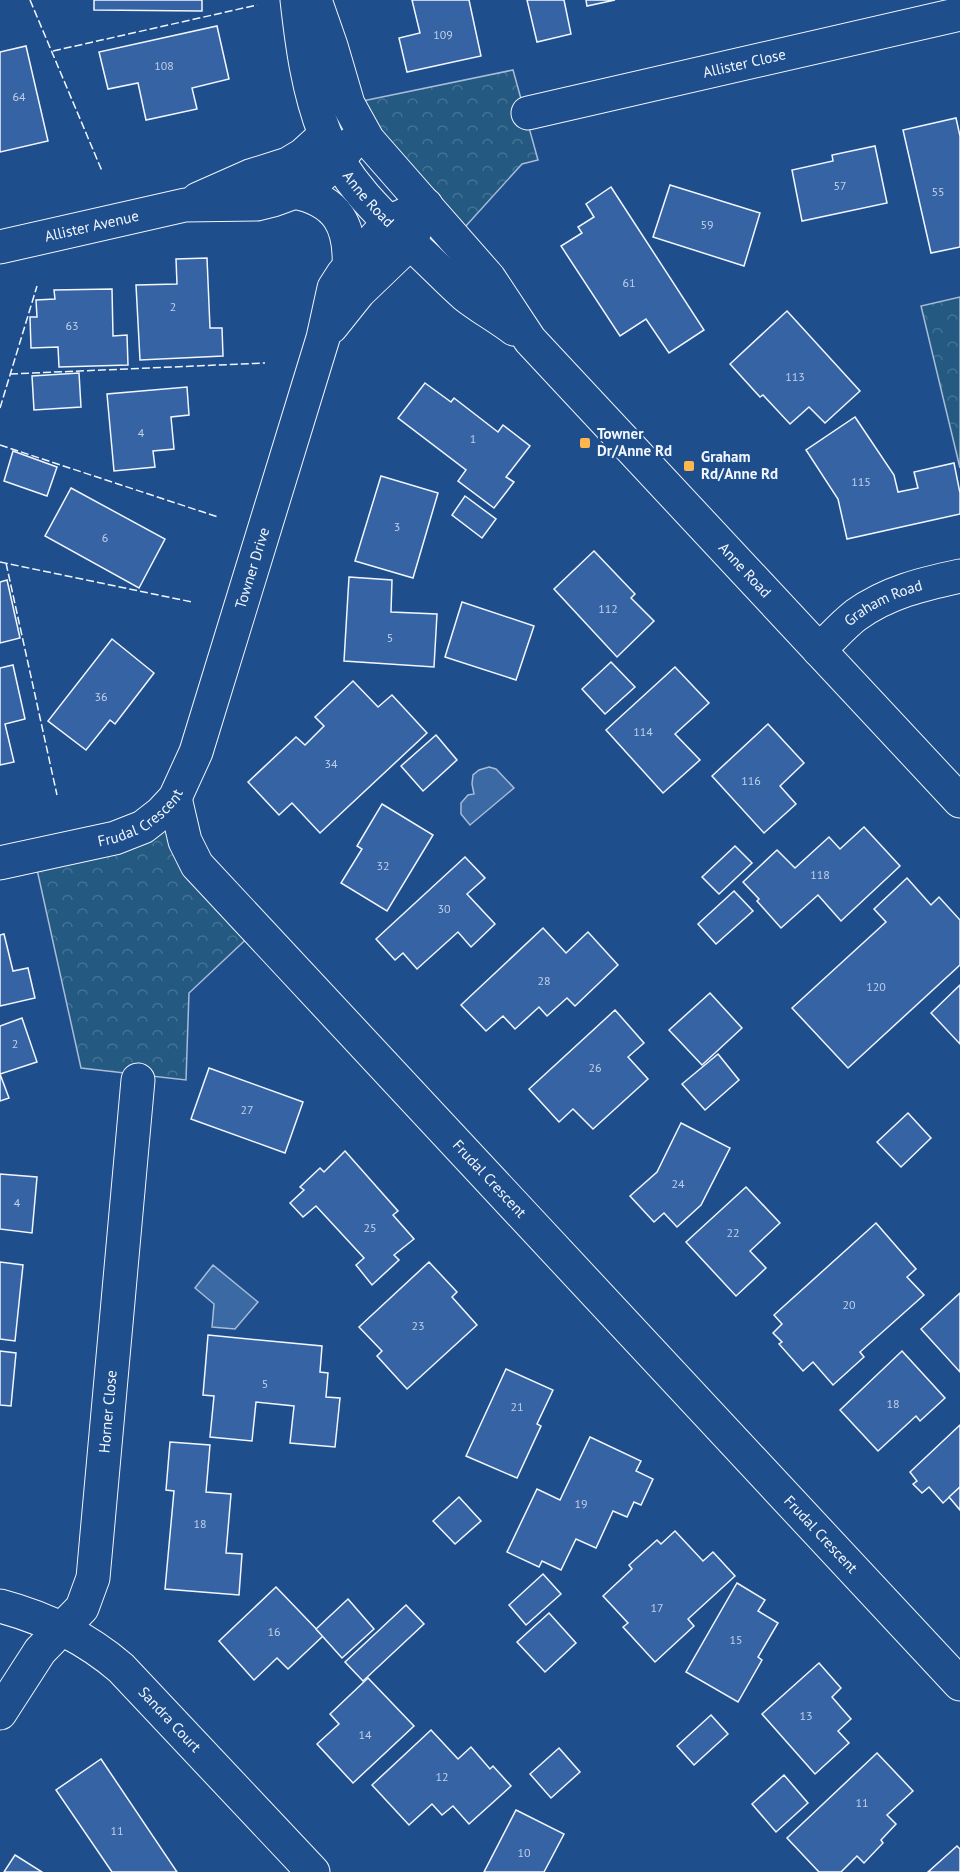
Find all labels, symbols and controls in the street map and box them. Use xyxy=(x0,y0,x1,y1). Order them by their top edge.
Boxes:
house number: 109 xyxy=(433,27,453,42)
street label: Allister Close xyxy=(701,44,788,82)
house number: 108 xyxy=(154,58,174,73)
house number: 64 xyxy=(12,89,26,104)
street label: Anne Road xyxy=(339,167,398,231)
house number: 57 xyxy=(833,178,847,193)
house number: 55 xyxy=(931,184,945,199)
street label: Allister Avenue xyxy=(43,206,140,246)
house number: 59 xyxy=(700,217,714,232)
house number: 61 xyxy=(622,275,636,290)
house number: 2 xyxy=(170,299,176,314)
house number: 63 xyxy=(65,318,79,333)
house number: 113 xyxy=(785,369,805,384)
place label: Towner Dr/Anne Rd xyxy=(597,424,672,460)
house number: 4 xyxy=(138,425,145,440)
house number: 1 xyxy=(470,431,476,446)
marker: Towner Dr/Anne Rd xyxy=(578,436,592,450)
place label: Graham Rd/Anne Rd xyxy=(701,447,778,483)
marker: Graham Rd/Anne Rd xyxy=(682,459,696,473)
house number: 115 xyxy=(851,474,871,489)
house number: 3 xyxy=(394,519,400,534)
street label: Towner Drive xyxy=(231,525,273,611)
house number: 6 xyxy=(102,530,108,545)
street label: Anne Road xyxy=(715,538,775,601)
street label: Graham Road xyxy=(840,575,924,630)
house number: 112 xyxy=(598,601,618,616)
house number: 5 xyxy=(387,630,393,645)
house number: 36 xyxy=(94,689,108,704)
house number: 114 xyxy=(633,724,653,739)
house number: 34 xyxy=(324,756,338,771)
house number: 116 xyxy=(741,773,761,788)
street label: Frudal Crescent xyxy=(96,786,187,851)
house number: 32 xyxy=(376,858,390,873)
house number: 118 xyxy=(810,867,830,882)
house number: 30 xyxy=(437,901,451,916)
house number: 28 xyxy=(537,973,551,988)
house number: 120 xyxy=(866,979,886,994)
house number: 2 xyxy=(12,1036,18,1051)
house number: 26 xyxy=(588,1060,602,1075)
house number: 27 xyxy=(240,1102,254,1117)
street label: Frudal Crescent xyxy=(449,1136,531,1221)
house number: 24 xyxy=(671,1176,685,1191)
house number: 4 xyxy=(14,1195,21,1210)
house number: 25 xyxy=(363,1220,377,1235)
house number: 22 xyxy=(726,1225,740,1240)
house number: 20 xyxy=(842,1297,856,1312)
house number: 23 xyxy=(411,1318,425,1333)
street label: Horner Close xyxy=(94,1369,121,1454)
house number: 5 xyxy=(262,1376,268,1391)
house number: 18 xyxy=(886,1396,900,1411)
house number: 21 xyxy=(510,1399,524,1414)
street label: Frudal Crescent xyxy=(780,1491,862,1577)
house number: 19 xyxy=(574,1496,588,1511)
house number: 18 xyxy=(193,1516,207,1531)
house number: 17 xyxy=(650,1600,664,1615)
house number: 16 xyxy=(267,1624,281,1639)
house number: 15 xyxy=(729,1632,743,1647)
street label: Sandra Court xyxy=(135,1682,205,1756)
house number: 13 xyxy=(799,1708,813,1723)
house number: 14 xyxy=(358,1727,372,1742)
house number: 12 xyxy=(435,1769,449,1784)
house number: 11 xyxy=(855,1795,869,1810)
house number: 11 xyxy=(110,1823,124,1838)
house number: 10 xyxy=(517,1845,531,1860)

